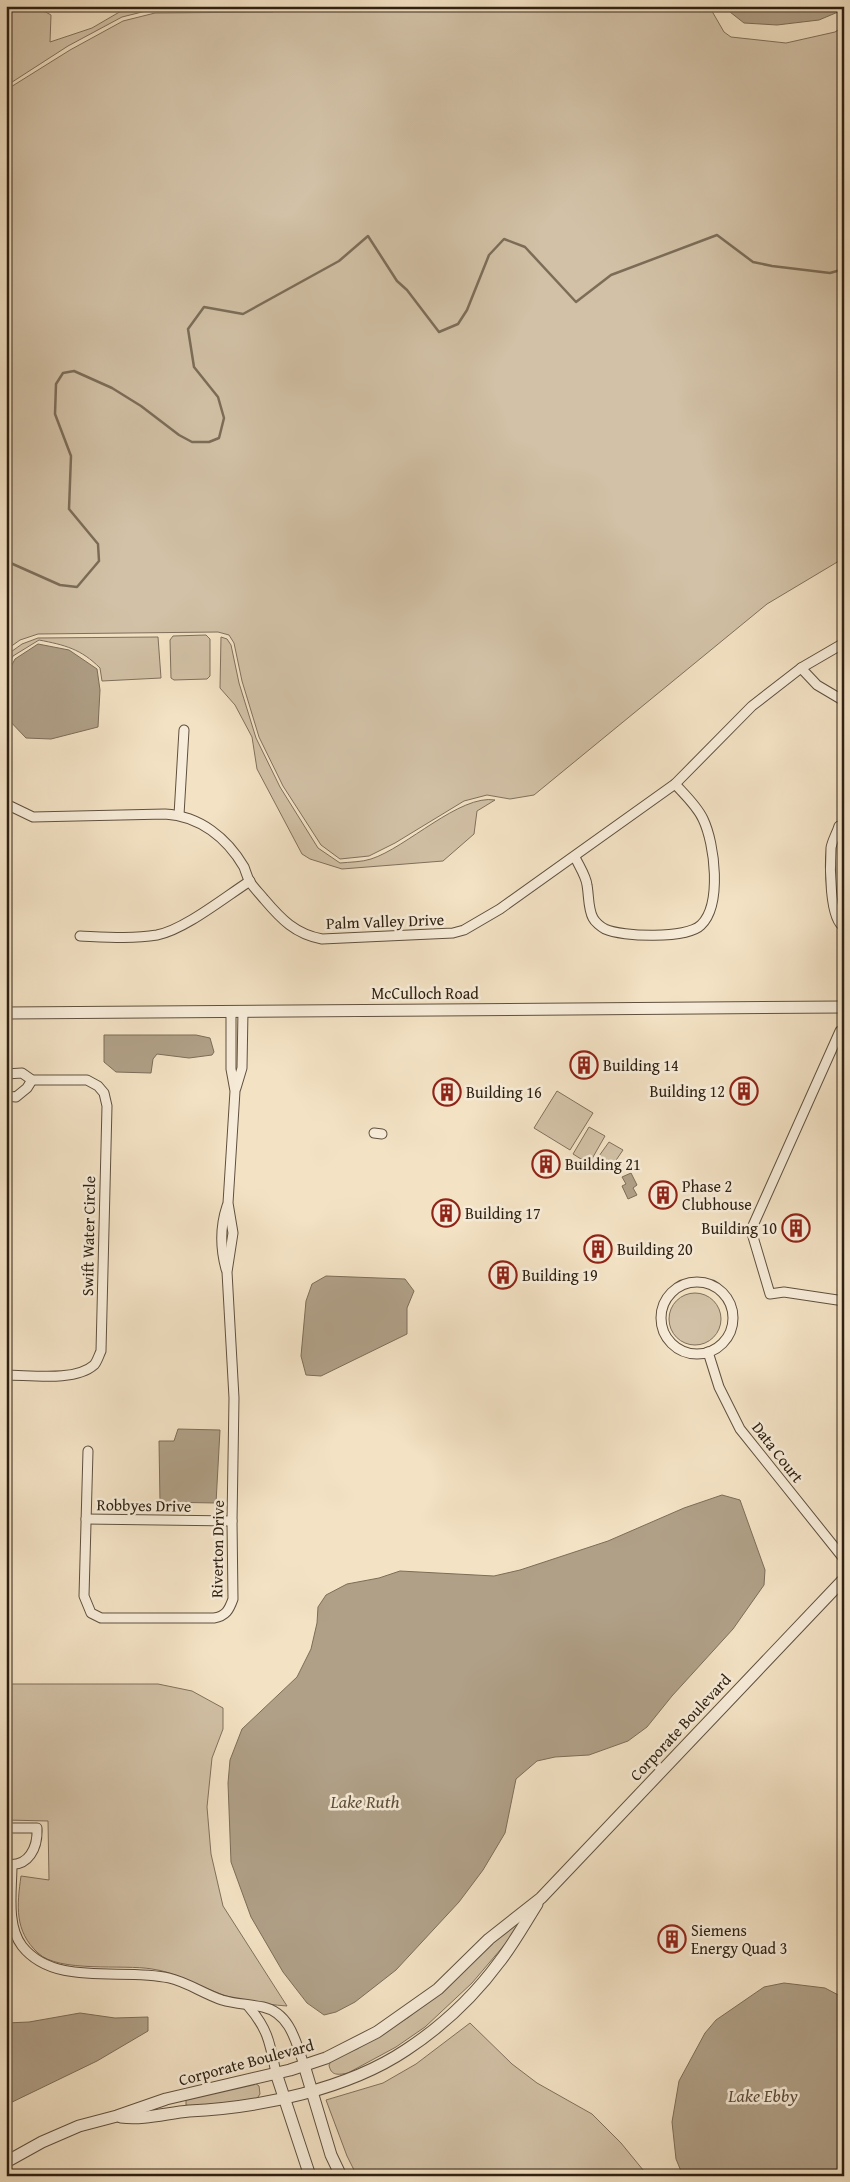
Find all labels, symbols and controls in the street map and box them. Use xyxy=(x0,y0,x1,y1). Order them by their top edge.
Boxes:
street label: Palm Valley Drive xyxy=(326,907,444,935)
street label: McCulloch Road xyxy=(371,981,479,1005)
building icon: Building 14 xyxy=(569,1050,599,1080)
place label: Building 14 xyxy=(603,1053,679,1077)
building icon: Building 12 xyxy=(729,1076,759,1106)
building icon: Building 16 xyxy=(432,1077,462,1107)
place label: Building 12 xyxy=(649,1079,725,1103)
place label: Building 16 xyxy=(466,1080,542,1104)
building icon: Building 21 xyxy=(531,1149,561,1179)
place label: Building 21 xyxy=(565,1152,641,1176)
place label: Phase 2 Clubhouse xyxy=(682,1174,752,1216)
street label: Swift Water Circle xyxy=(75,1176,101,1296)
building icon: Phase 2 Clubhouse xyxy=(648,1180,678,1210)
building icon: Building 17 xyxy=(431,1198,461,1228)
place label: Building 17 xyxy=(465,1201,541,1225)
building icon: Building 10 xyxy=(781,1213,811,1243)
place label: Building 10 xyxy=(701,1216,777,1240)
building icon: Building 20 xyxy=(583,1234,613,1264)
place label: Building 20 xyxy=(617,1237,693,1261)
building icon: Building 19 xyxy=(488,1260,518,1290)
place label: Building 19 xyxy=(522,1263,598,1287)
street label: Data Court xyxy=(746,1416,810,1488)
street label: Robbyes Drive xyxy=(96,1492,192,1518)
street label: Riverton Drive xyxy=(204,1500,230,1598)
street label: Corporate Boulevard xyxy=(624,1668,736,1786)
water label: Lake Ruth xyxy=(329,1788,400,1815)
place label: Siemens Energy Quad 3 xyxy=(691,1918,787,1960)
building icon: Siemens Energy Quad 3 xyxy=(657,1924,687,1954)
street label: Corporate Boulevard xyxy=(176,2032,317,2092)
water label: Lake Ebby xyxy=(727,2082,798,2109)

